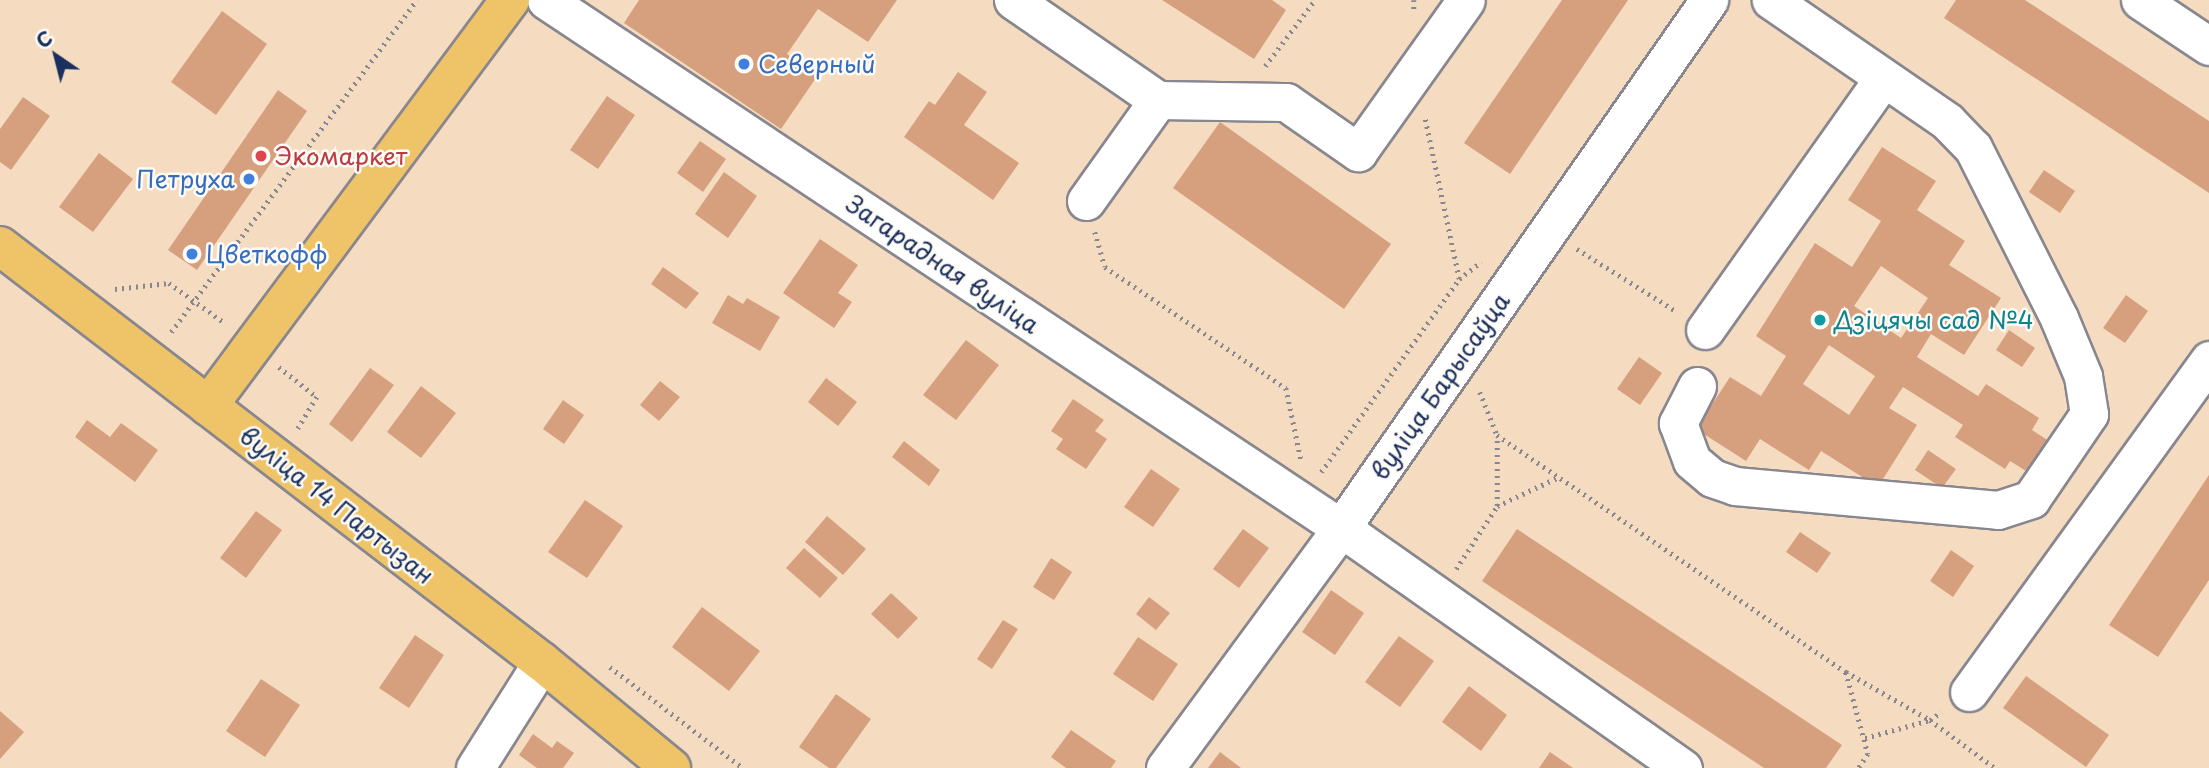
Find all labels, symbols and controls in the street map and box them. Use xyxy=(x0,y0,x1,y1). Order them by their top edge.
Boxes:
north arrow xyxy=(21,21,91,91)
text: С xyxy=(30,23,58,54)
place label: Северный xyxy=(758,50,876,78)
marker: Северный xyxy=(736,56,752,72)
place label: Экомаркет xyxy=(275,142,407,170)
marker: Экомаркет xyxy=(253,148,269,164)
place label: Петруха xyxy=(136,165,235,193)
marker: Петруха xyxy=(241,171,257,187)
street label: Загарадная вуліца xyxy=(841,189,1045,339)
place label: Цветкофф xyxy=(206,240,327,268)
marker: Цветкофф xyxy=(184,246,200,262)
street label: вуліца Барысаўца xyxy=(1365,287,1515,485)
place label: Дзіцячы сад №4 xyxy=(1834,306,2035,334)
marker: Дзіцячы сад №4 xyxy=(1812,312,1828,328)
street label: вуліца 14 Партызан xyxy=(234,420,440,590)

